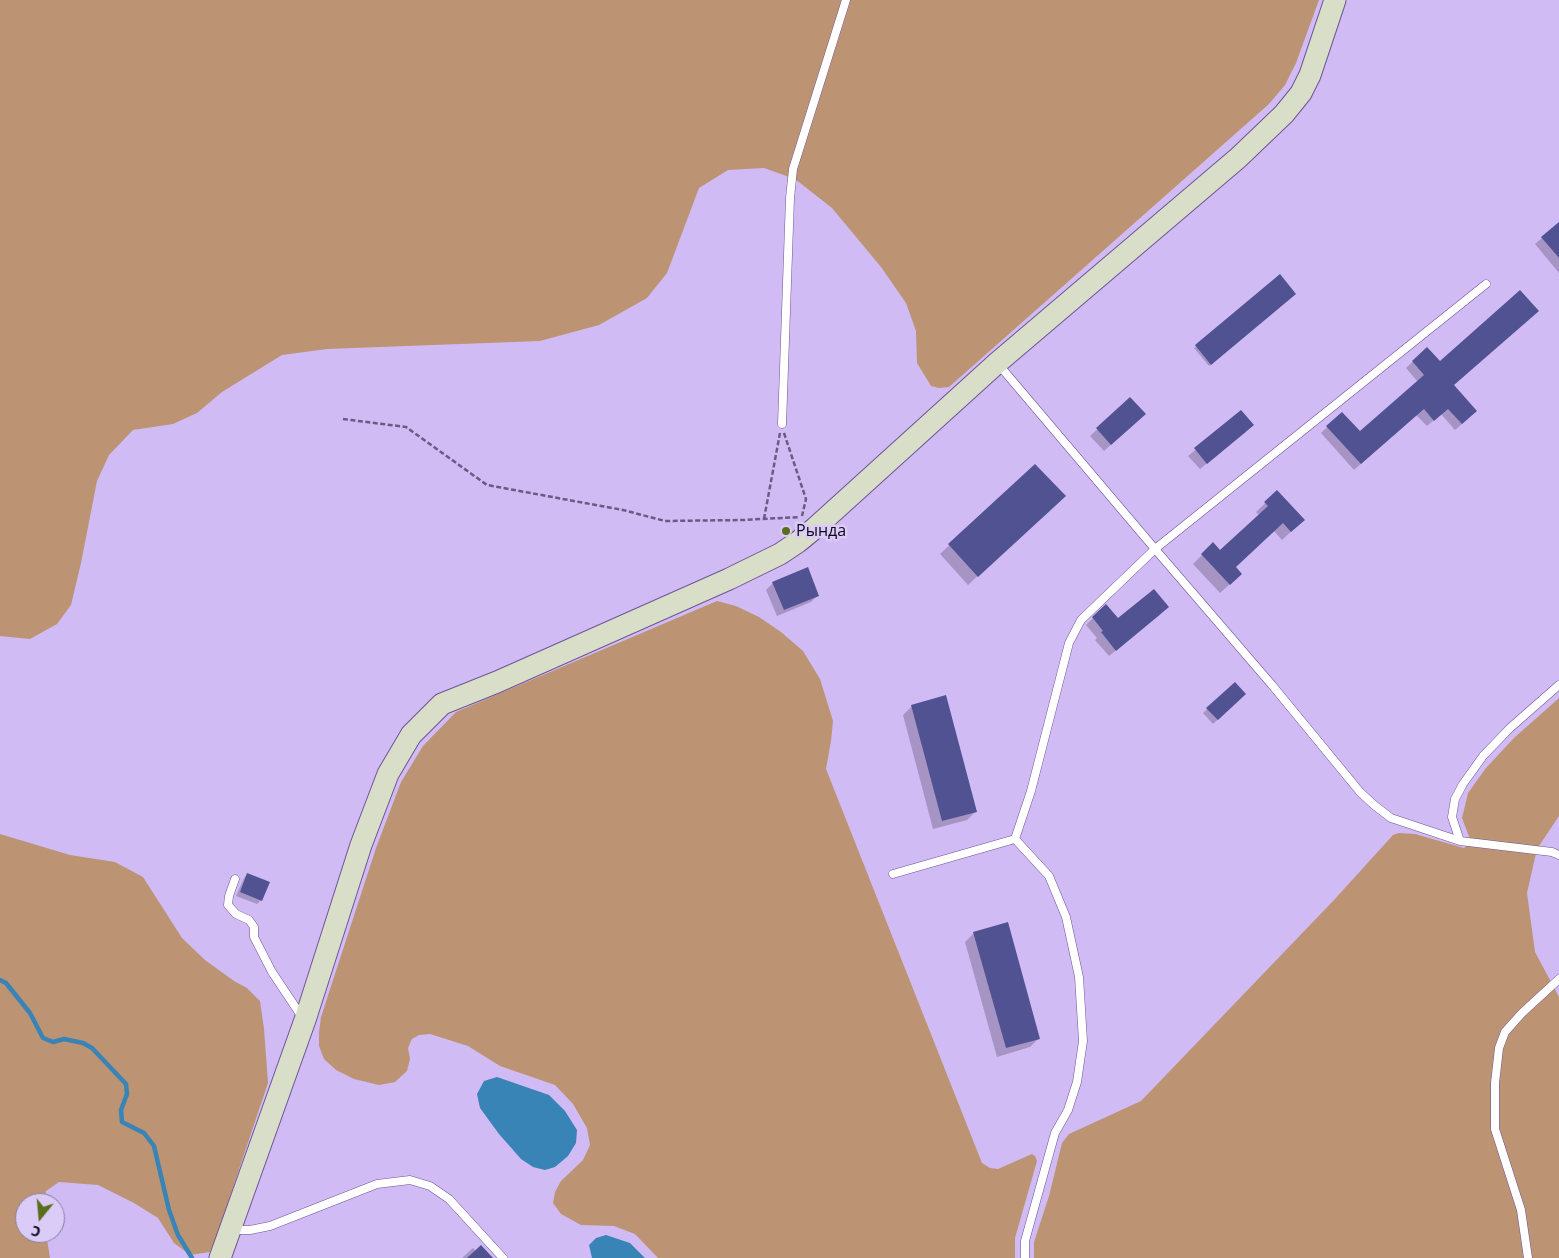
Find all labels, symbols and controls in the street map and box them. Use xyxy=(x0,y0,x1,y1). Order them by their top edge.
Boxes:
place label: Рында xyxy=(796,521,846,541)
marker: Рында xyxy=(780,525,792,537)
north arrow xyxy=(15,1193,65,1243)
text: С xyxy=(29,1221,43,1242)

